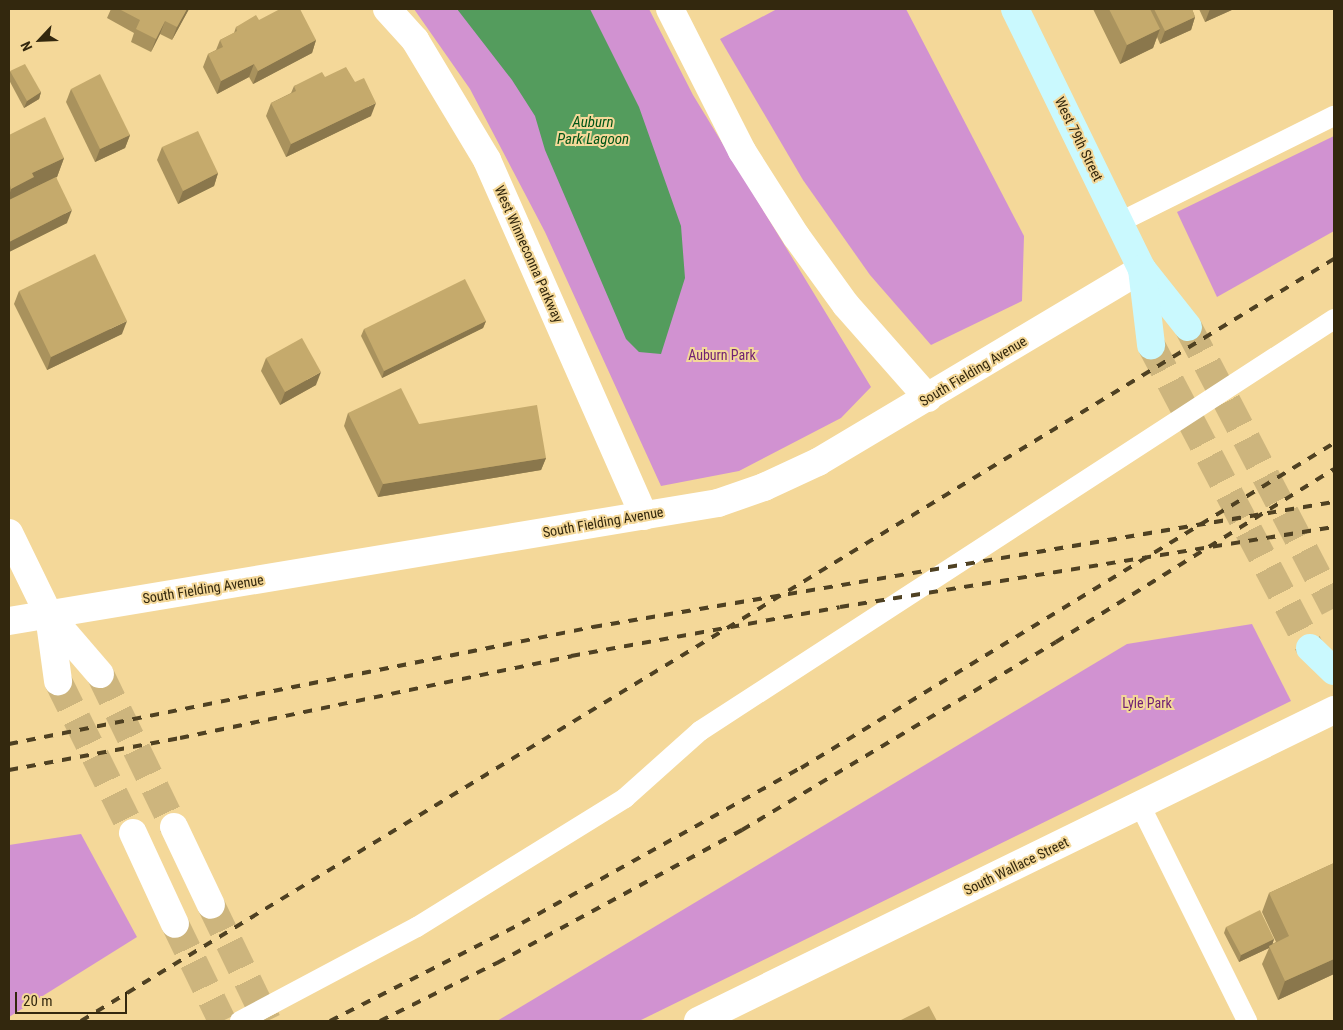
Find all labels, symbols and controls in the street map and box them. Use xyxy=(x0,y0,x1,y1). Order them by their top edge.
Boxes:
north arrow xyxy=(15,15,65,65)
text: N xyxy=(17,39,35,54)
street label: West 79th Street xyxy=(1051,94,1107,184)
water label: Auburn Park Lagoon xyxy=(557,113,629,148)
street label: West Winneconna Parkway xyxy=(491,183,567,325)
street label: South Fielding Avenue xyxy=(916,332,1030,410)
park label: Auburn Park xyxy=(688,347,756,363)
street label: South Fielding Avenue xyxy=(541,503,665,541)
street label: South Fielding Avenue xyxy=(141,571,265,607)
park label: Lyle Park xyxy=(1122,695,1172,711)
street label: South Wallace Street xyxy=(961,833,1071,899)
scale bar xyxy=(18,982,130,1014)
text: 20 m xyxy=(23,992,53,1010)

